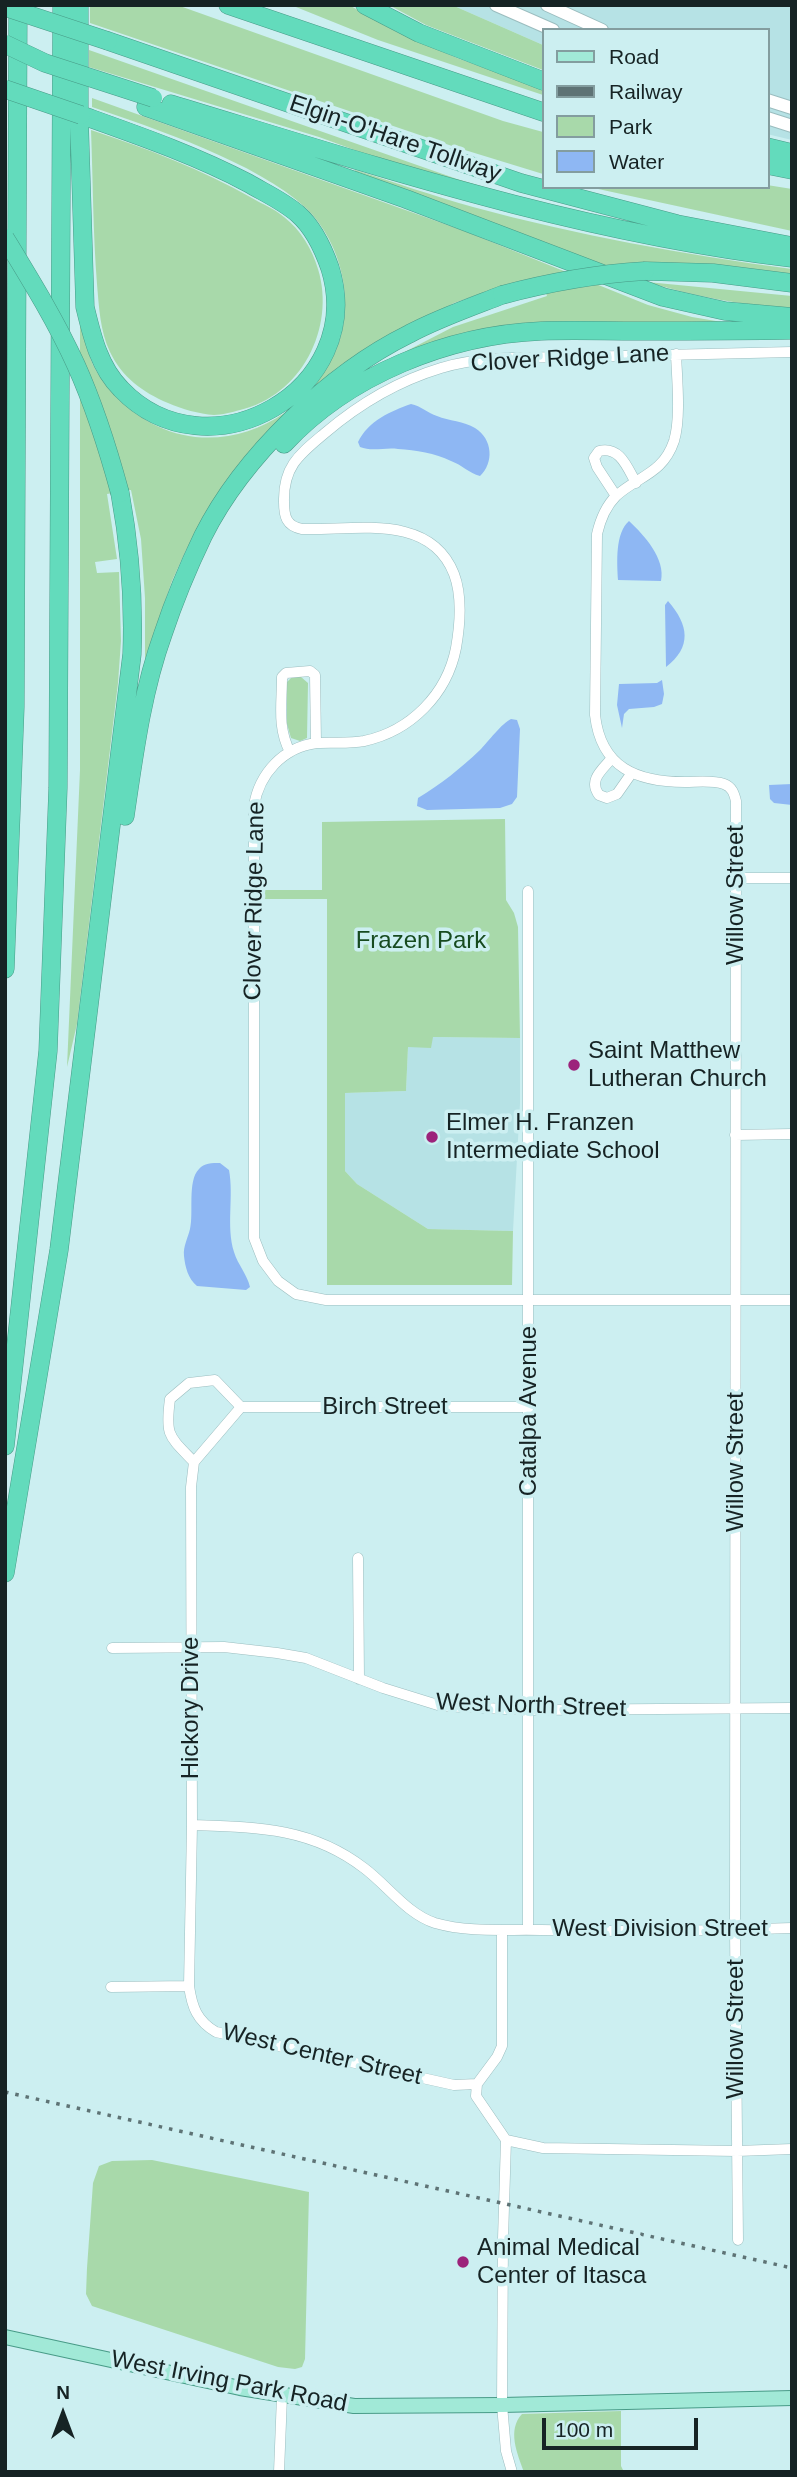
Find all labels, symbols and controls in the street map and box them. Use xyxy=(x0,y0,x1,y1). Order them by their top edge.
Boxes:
legend xyxy=(542,28,769,189)
text: Road xyxy=(609,45,659,68)
text: Railway xyxy=(609,80,683,103)
street label: Elgin-O'Hare Tollway xyxy=(285,89,505,189)
text: Park xyxy=(609,115,652,138)
text: Water xyxy=(609,150,664,173)
street label: Clover Ridge Lane xyxy=(470,339,670,379)
street label: Clover Ridge Lane xyxy=(239,801,271,1001)
street label: Willow Street xyxy=(722,825,750,965)
park label: Frazen Park xyxy=(356,927,486,955)
place label: Saint Matthew Lutheran Church xyxy=(588,1037,767,1093)
marker: Saint Matthew Lutheran Church xyxy=(566,1057,582,1073)
place label: Elmer H. Franzen Intermediate School xyxy=(446,1109,659,1165)
marker: Elmer H. Franzen Intermediate School xyxy=(424,1129,440,1145)
street label: Catalpa Avenue xyxy=(515,1326,543,1496)
street label: Willow Street xyxy=(722,1392,750,1532)
street label: Birch Street xyxy=(322,1393,448,1421)
street label: Hickory Drive xyxy=(177,1637,205,1779)
street label: West North Street xyxy=(435,1688,627,1724)
street label: West Division Street xyxy=(552,1915,768,1943)
street label: Willow Street xyxy=(722,1959,750,2099)
street label: West Center Street xyxy=(220,2018,424,2092)
place label: Animal Medical Center of Itasca xyxy=(477,2234,646,2290)
marker: Animal Medical Center of Itasca xyxy=(455,2254,471,2270)
street label: West Irving Park Road xyxy=(109,2345,349,2419)
north arrow xyxy=(28,2379,98,2449)
text: N xyxy=(56,2382,70,2403)
scale bar xyxy=(545,2404,701,2448)
text: 100 m xyxy=(555,2418,613,2441)

